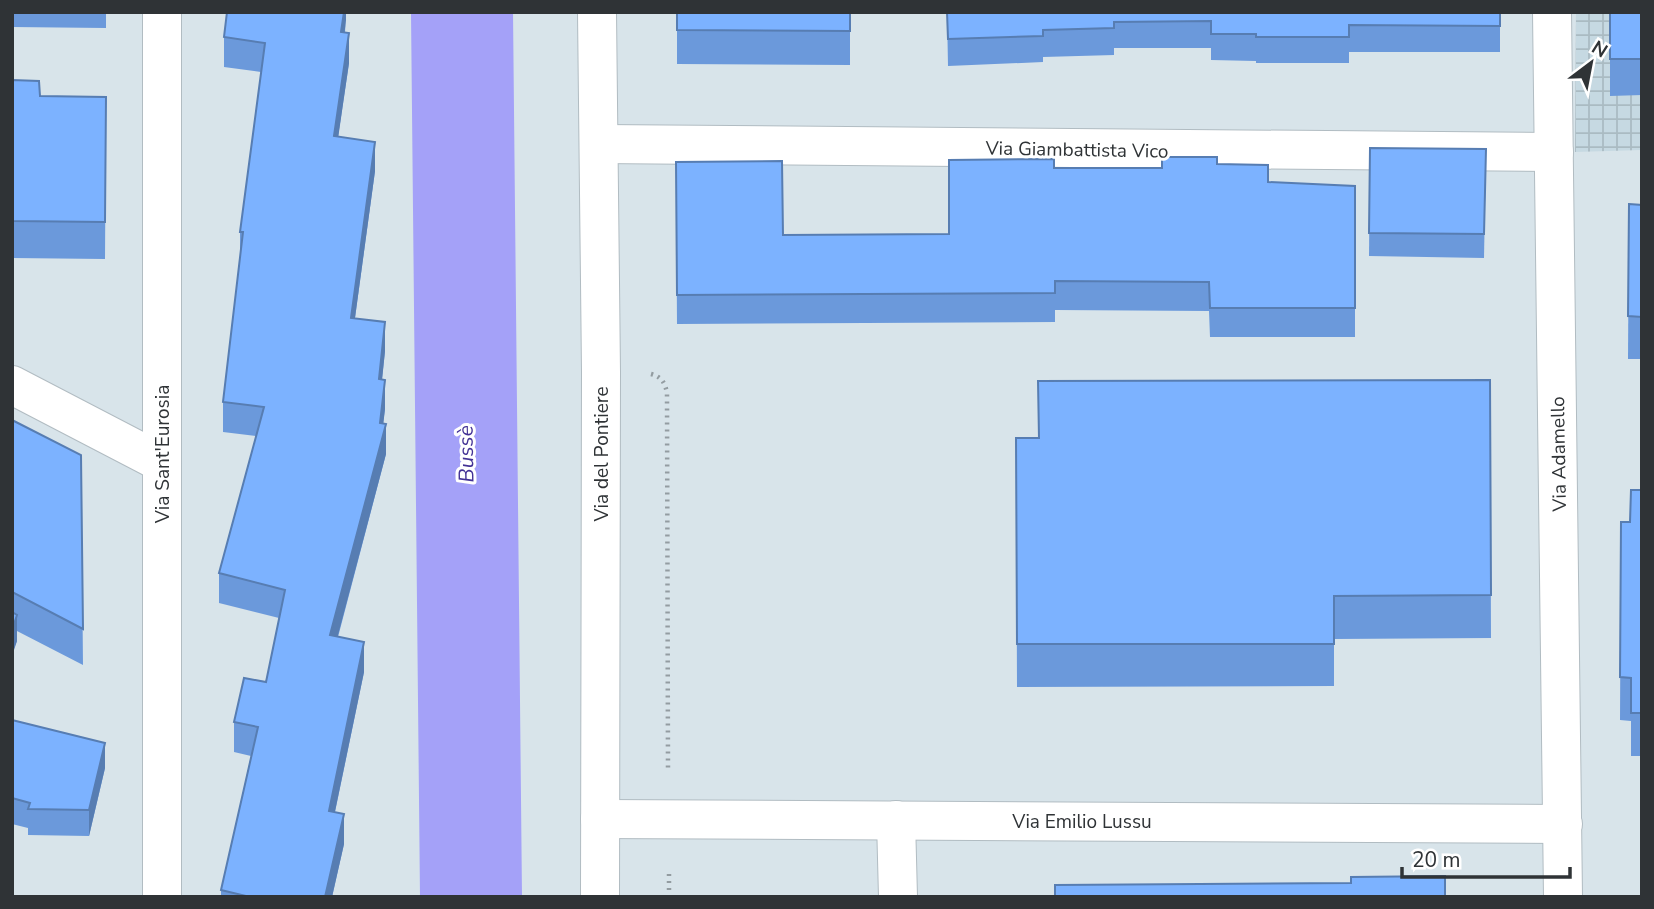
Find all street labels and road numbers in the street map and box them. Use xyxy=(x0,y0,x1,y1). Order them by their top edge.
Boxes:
street label: Via Giambattista Vico xyxy=(984,135,1169,165)
street label: Via Sant'Eurosia xyxy=(150,385,176,524)
street label: Via del Pontiere xyxy=(589,386,615,523)
street label: Via Adamello xyxy=(1545,396,1573,513)
street label: Via Emilio Lussu xyxy=(1011,809,1152,835)

